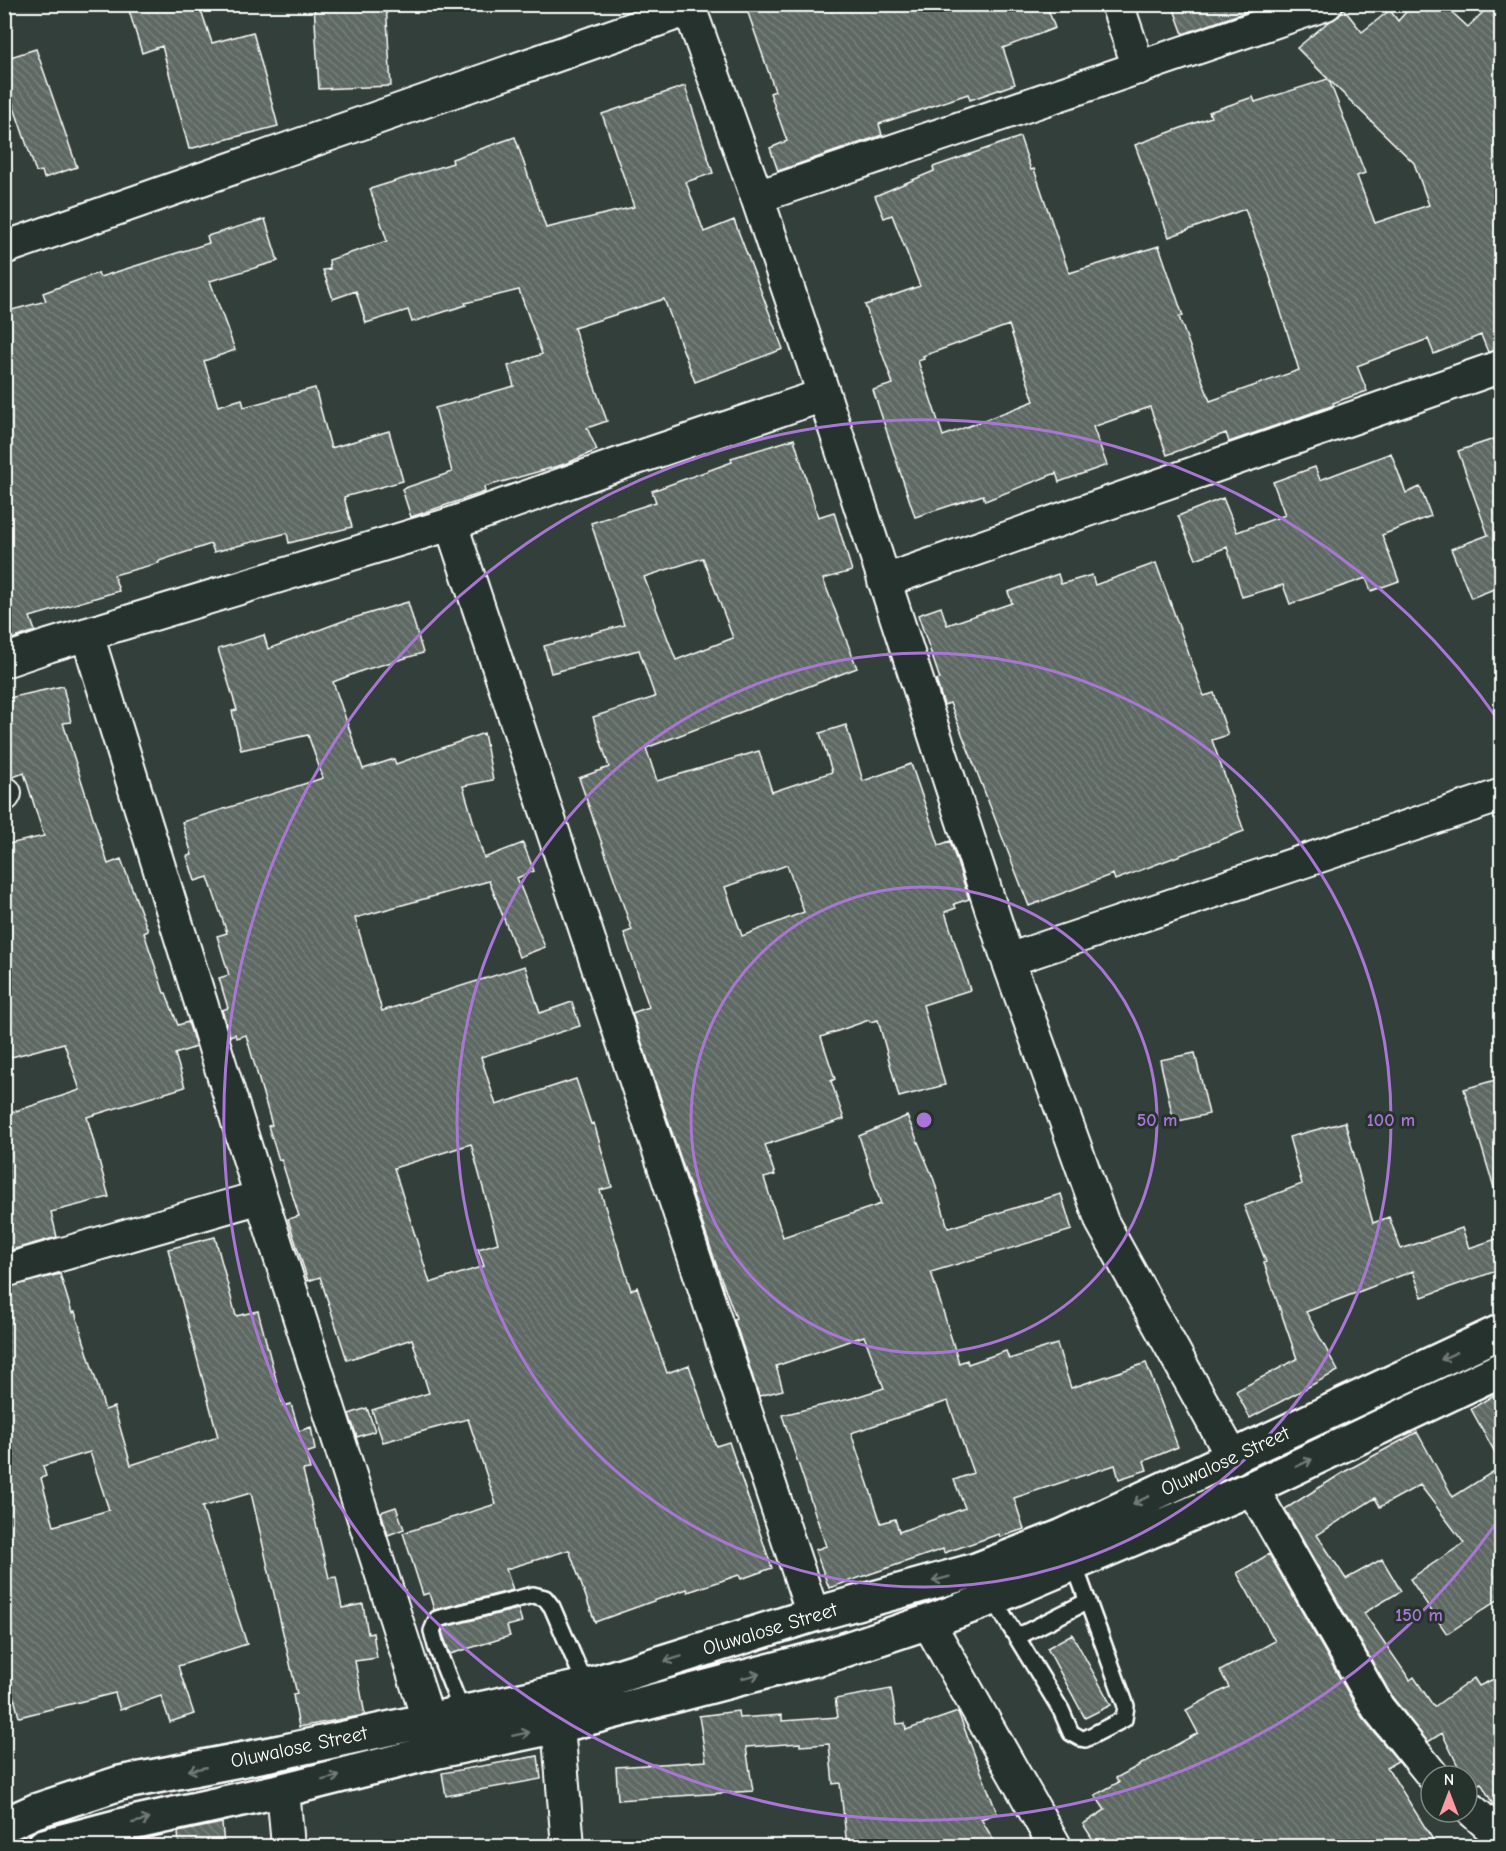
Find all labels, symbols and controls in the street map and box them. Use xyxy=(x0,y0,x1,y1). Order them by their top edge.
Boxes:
centre of rings xyxy=(914,1110,934,1130)
text: 50 m xyxy=(1137,1110,1177,1131)
text: 100 m xyxy=(1367,1110,1415,1131)
one-way arrow xyxy=(1440,1350,1458,1362)
street label: Oluwalose Street xyxy=(1157,1421,1294,1501)
one-way arrow xyxy=(1295,1457,1313,1468)
one-way arrow xyxy=(1133,1494,1151,1506)
one-way arrow xyxy=(932,1574,951,1586)
street label: Oluwalose Street xyxy=(700,1597,841,1660)
text: 150 m xyxy=(1395,1605,1443,1626)
one-way arrow xyxy=(664,1654,683,1665)
one-way arrow xyxy=(741,1670,760,1681)
street label: Oluwalose Street xyxy=(229,1721,371,1773)
one-way arrow xyxy=(512,1727,531,1739)
one-way arrow xyxy=(188,1764,208,1775)
north arrow xyxy=(1419,1764,1479,1824)
one-way arrow xyxy=(322,1771,341,1783)
text: N xyxy=(1444,1771,1454,1789)
one-way arrow xyxy=(132,1815,151,1827)

